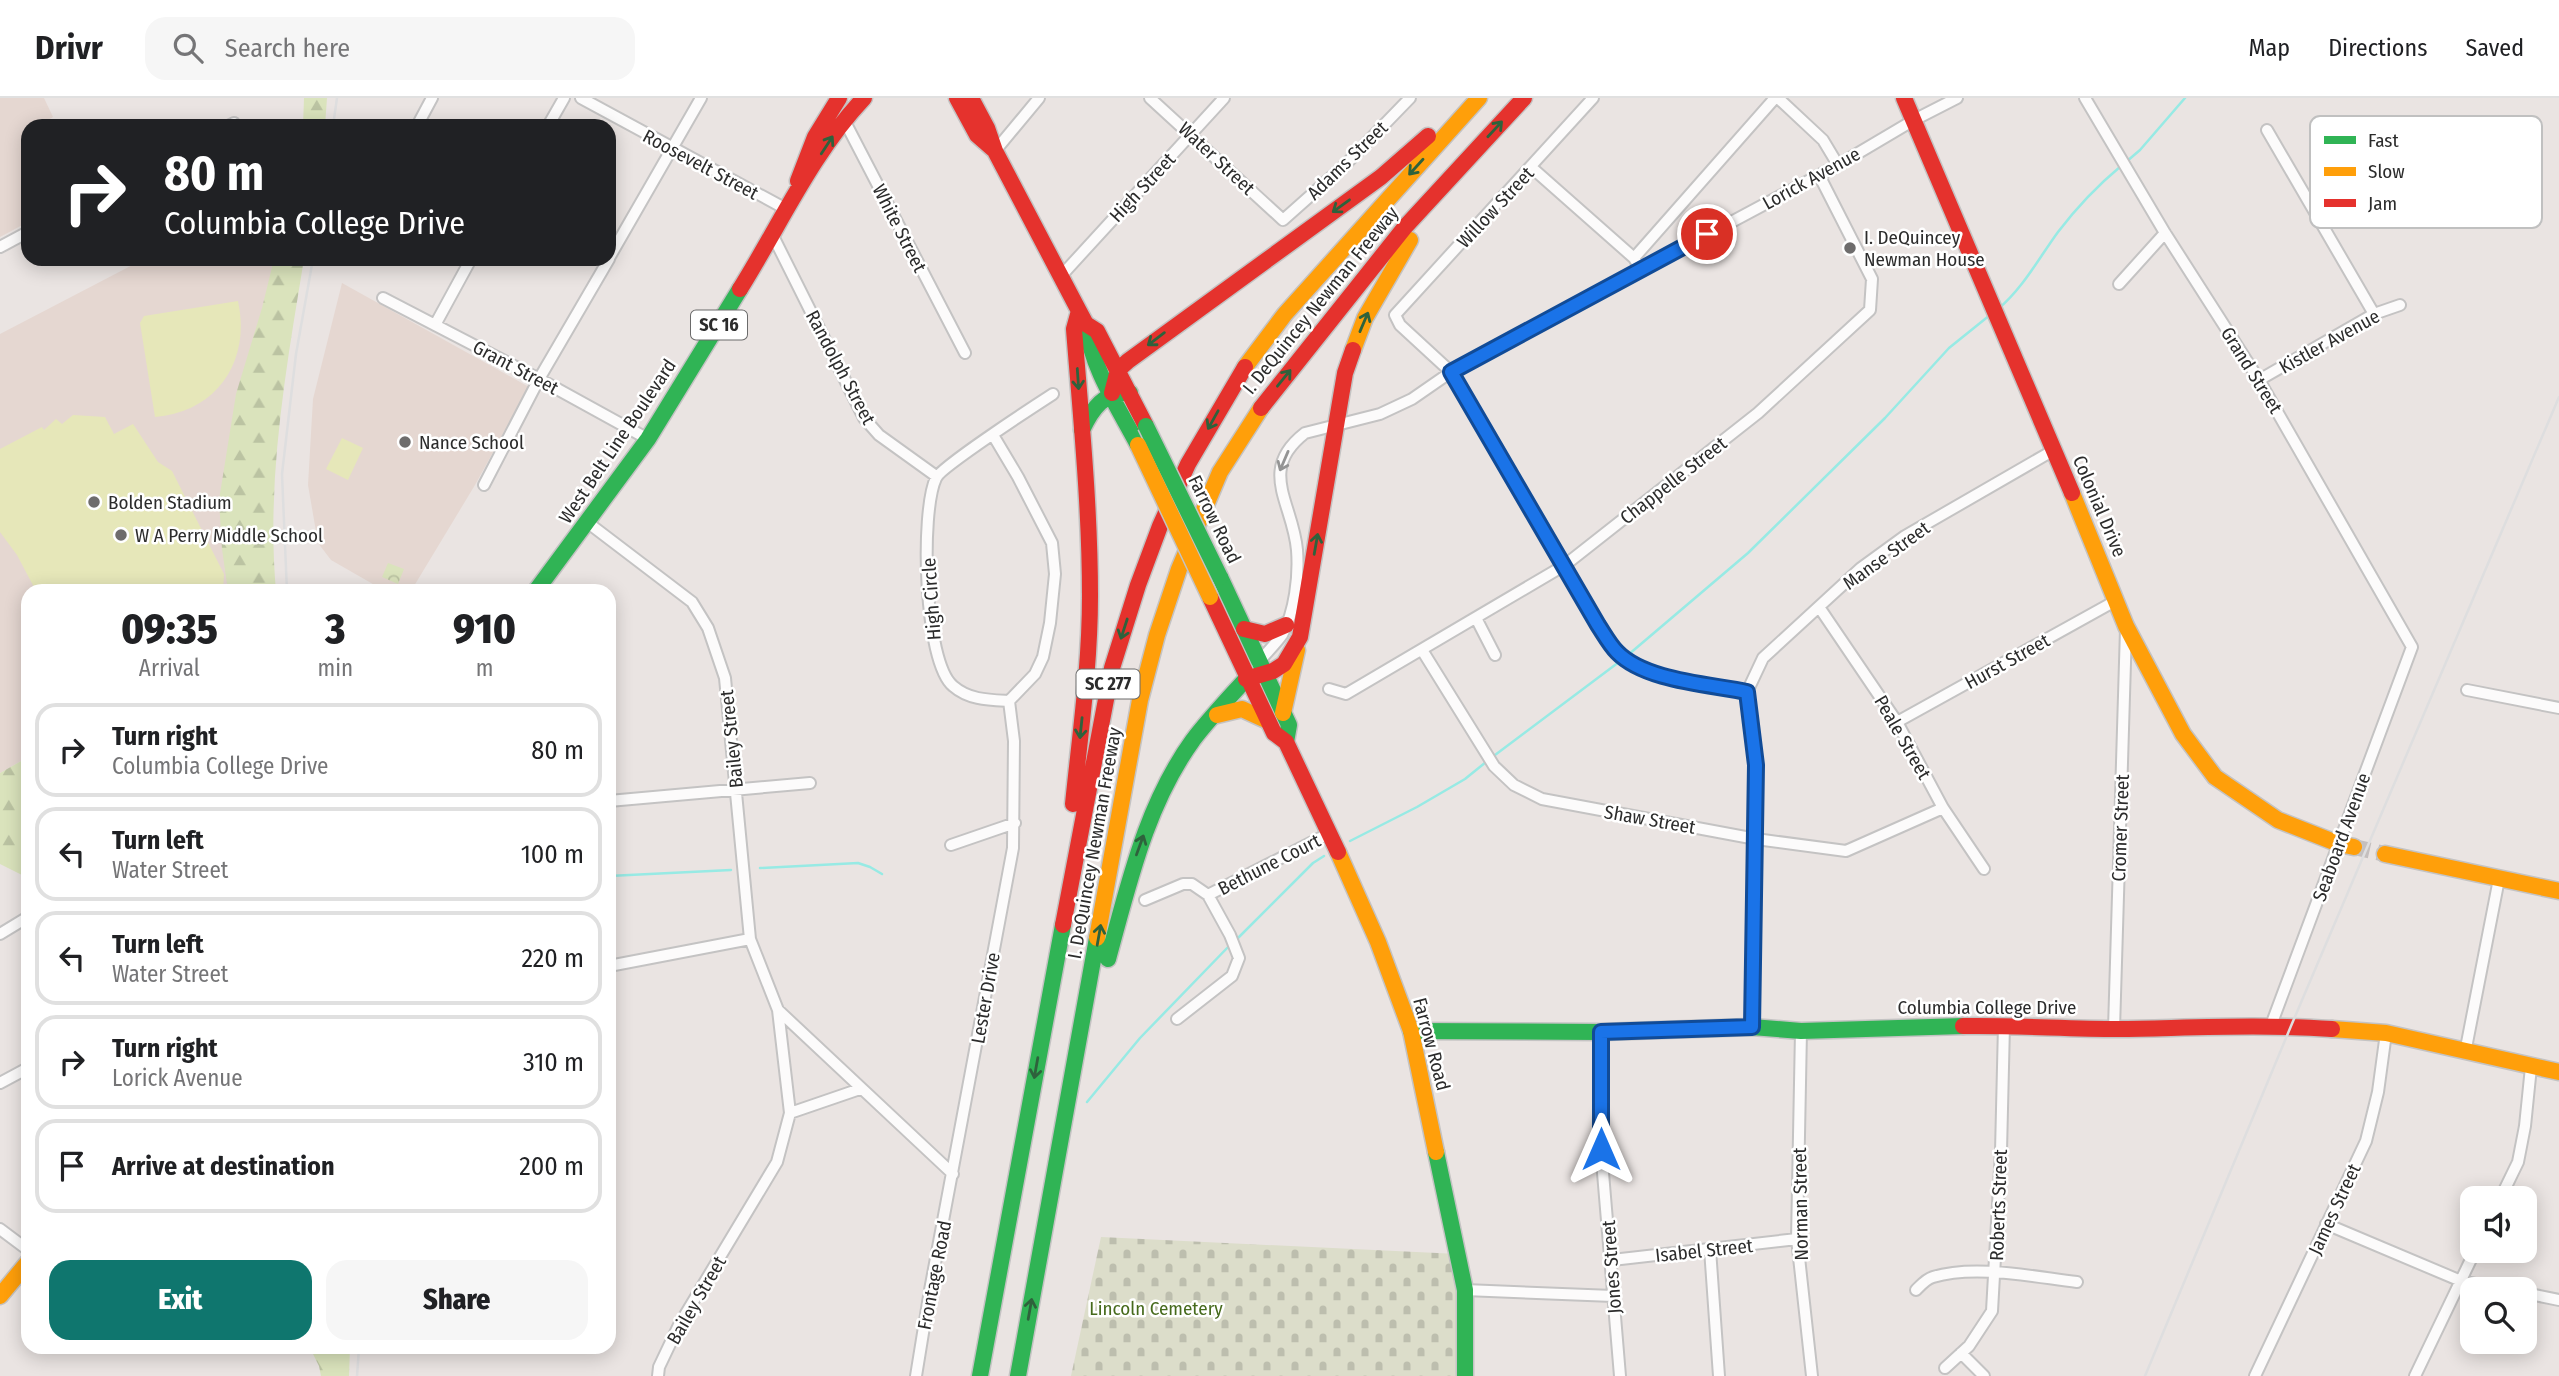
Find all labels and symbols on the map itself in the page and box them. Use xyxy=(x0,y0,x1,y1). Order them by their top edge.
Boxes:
street label: Adams Street xyxy=(1302,116,1393,205)
legend xyxy=(2310,116,2542,228)
street label: Water Street xyxy=(1174,117,1260,200)
one-way arrow xyxy=(1487,120,1503,138)
street label: Roosevelt Street xyxy=(639,124,763,205)
text: Fast xyxy=(2368,129,2399,152)
one-way arrow xyxy=(820,136,834,155)
street label: Lorick Avenue xyxy=(1758,142,1864,215)
street label: High Street xyxy=(1104,147,1181,227)
one-way arrow xyxy=(1408,158,1425,175)
text: Slow xyxy=(2368,160,2405,183)
street label: Willow Street xyxy=(1452,161,1539,253)
street label: White Street xyxy=(868,180,932,277)
text: Jam xyxy=(2368,192,2397,215)
one-way arrow xyxy=(1332,199,1351,214)
street label: I. DeQuincey Newman Freeway xyxy=(1238,202,1403,399)
pin xyxy=(1677,204,1737,264)
place label: I. DeQuincey Newman House xyxy=(1864,226,1985,271)
marker: I. DeQuincey Newman House xyxy=(1842,240,1858,256)
street label: Kistler Avenue xyxy=(2275,304,2384,379)
street label: Randolph Street xyxy=(801,306,881,429)
road number: SC 16 xyxy=(691,310,747,340)
one-way arrow xyxy=(1358,312,1371,333)
street label: Grand Street xyxy=(2216,323,2288,418)
one-way arrow xyxy=(1148,332,1166,347)
street label: Grant Street xyxy=(469,335,563,400)
street label: West Belt Line Boulevard xyxy=(554,355,681,528)
one-way arrow xyxy=(1072,367,1085,389)
one-way arrow xyxy=(1277,369,1292,388)
one-way arrow xyxy=(1206,409,1220,429)
place label: Nance School xyxy=(419,431,524,454)
street label: Chappelle Street xyxy=(1615,431,1732,529)
marker: Nance School xyxy=(397,434,413,450)
one-way arrow xyxy=(1276,450,1289,471)
street label: Colonial Drive xyxy=(2068,452,2131,560)
street label: Farrow Road xyxy=(1183,471,1246,567)
place label: Bolden Stadium xyxy=(108,491,232,514)
marker: Bolden Stadium xyxy=(86,494,102,510)
street label: Manse Street xyxy=(1838,516,1935,595)
place label: W A Perry Middle School xyxy=(135,524,323,547)
marker: W A Perry Middle School xyxy=(113,527,129,543)
one-way arrow xyxy=(1310,533,1323,555)
street label: High Circle xyxy=(917,557,946,641)
one-way arrow xyxy=(1117,617,1129,639)
street label: Hurst Street xyxy=(1961,628,2054,694)
road number: SC 277 xyxy=(1076,670,1140,698)
street label: Bailey Street xyxy=(715,688,748,789)
street label: Peale Street xyxy=(1869,691,1936,784)
one-way arrow xyxy=(1074,716,1087,739)
street label: I. DeQuincey Newman Freeway xyxy=(1063,725,1126,961)
street label: Seaboard Avenue xyxy=(2308,770,2375,905)
street label: Cromer Street xyxy=(2107,773,2134,882)
street label: Shaw Street xyxy=(1602,800,1698,839)
street label: Bethune Court xyxy=(1214,828,1325,900)
one-way arrow xyxy=(1135,834,1147,856)
one-way arrow xyxy=(1093,924,1106,947)
street label: Lester Drive xyxy=(966,951,1005,1045)
street label: Farrow Road xyxy=(1408,995,1455,1093)
street label: Columbia College Drive xyxy=(1898,996,2076,1019)
one-way arrow xyxy=(1028,1056,1042,1079)
position arrow xyxy=(1564,1112,1638,1186)
street label: Norman Street xyxy=(1788,1146,1813,1261)
street label: Roberts Street xyxy=(1985,1148,2012,1261)
street label: James Street xyxy=(2303,1159,2366,1258)
street label: Frontage Road xyxy=(913,1219,956,1332)
street label: Jones Street xyxy=(1597,1219,1626,1315)
street label: Isabel Street xyxy=(1654,1234,1755,1267)
street label: Bailey Street xyxy=(662,1251,731,1349)
park label: Lincoln Cemetery xyxy=(1089,1297,1223,1320)
one-way arrow xyxy=(1024,1298,1038,1321)

